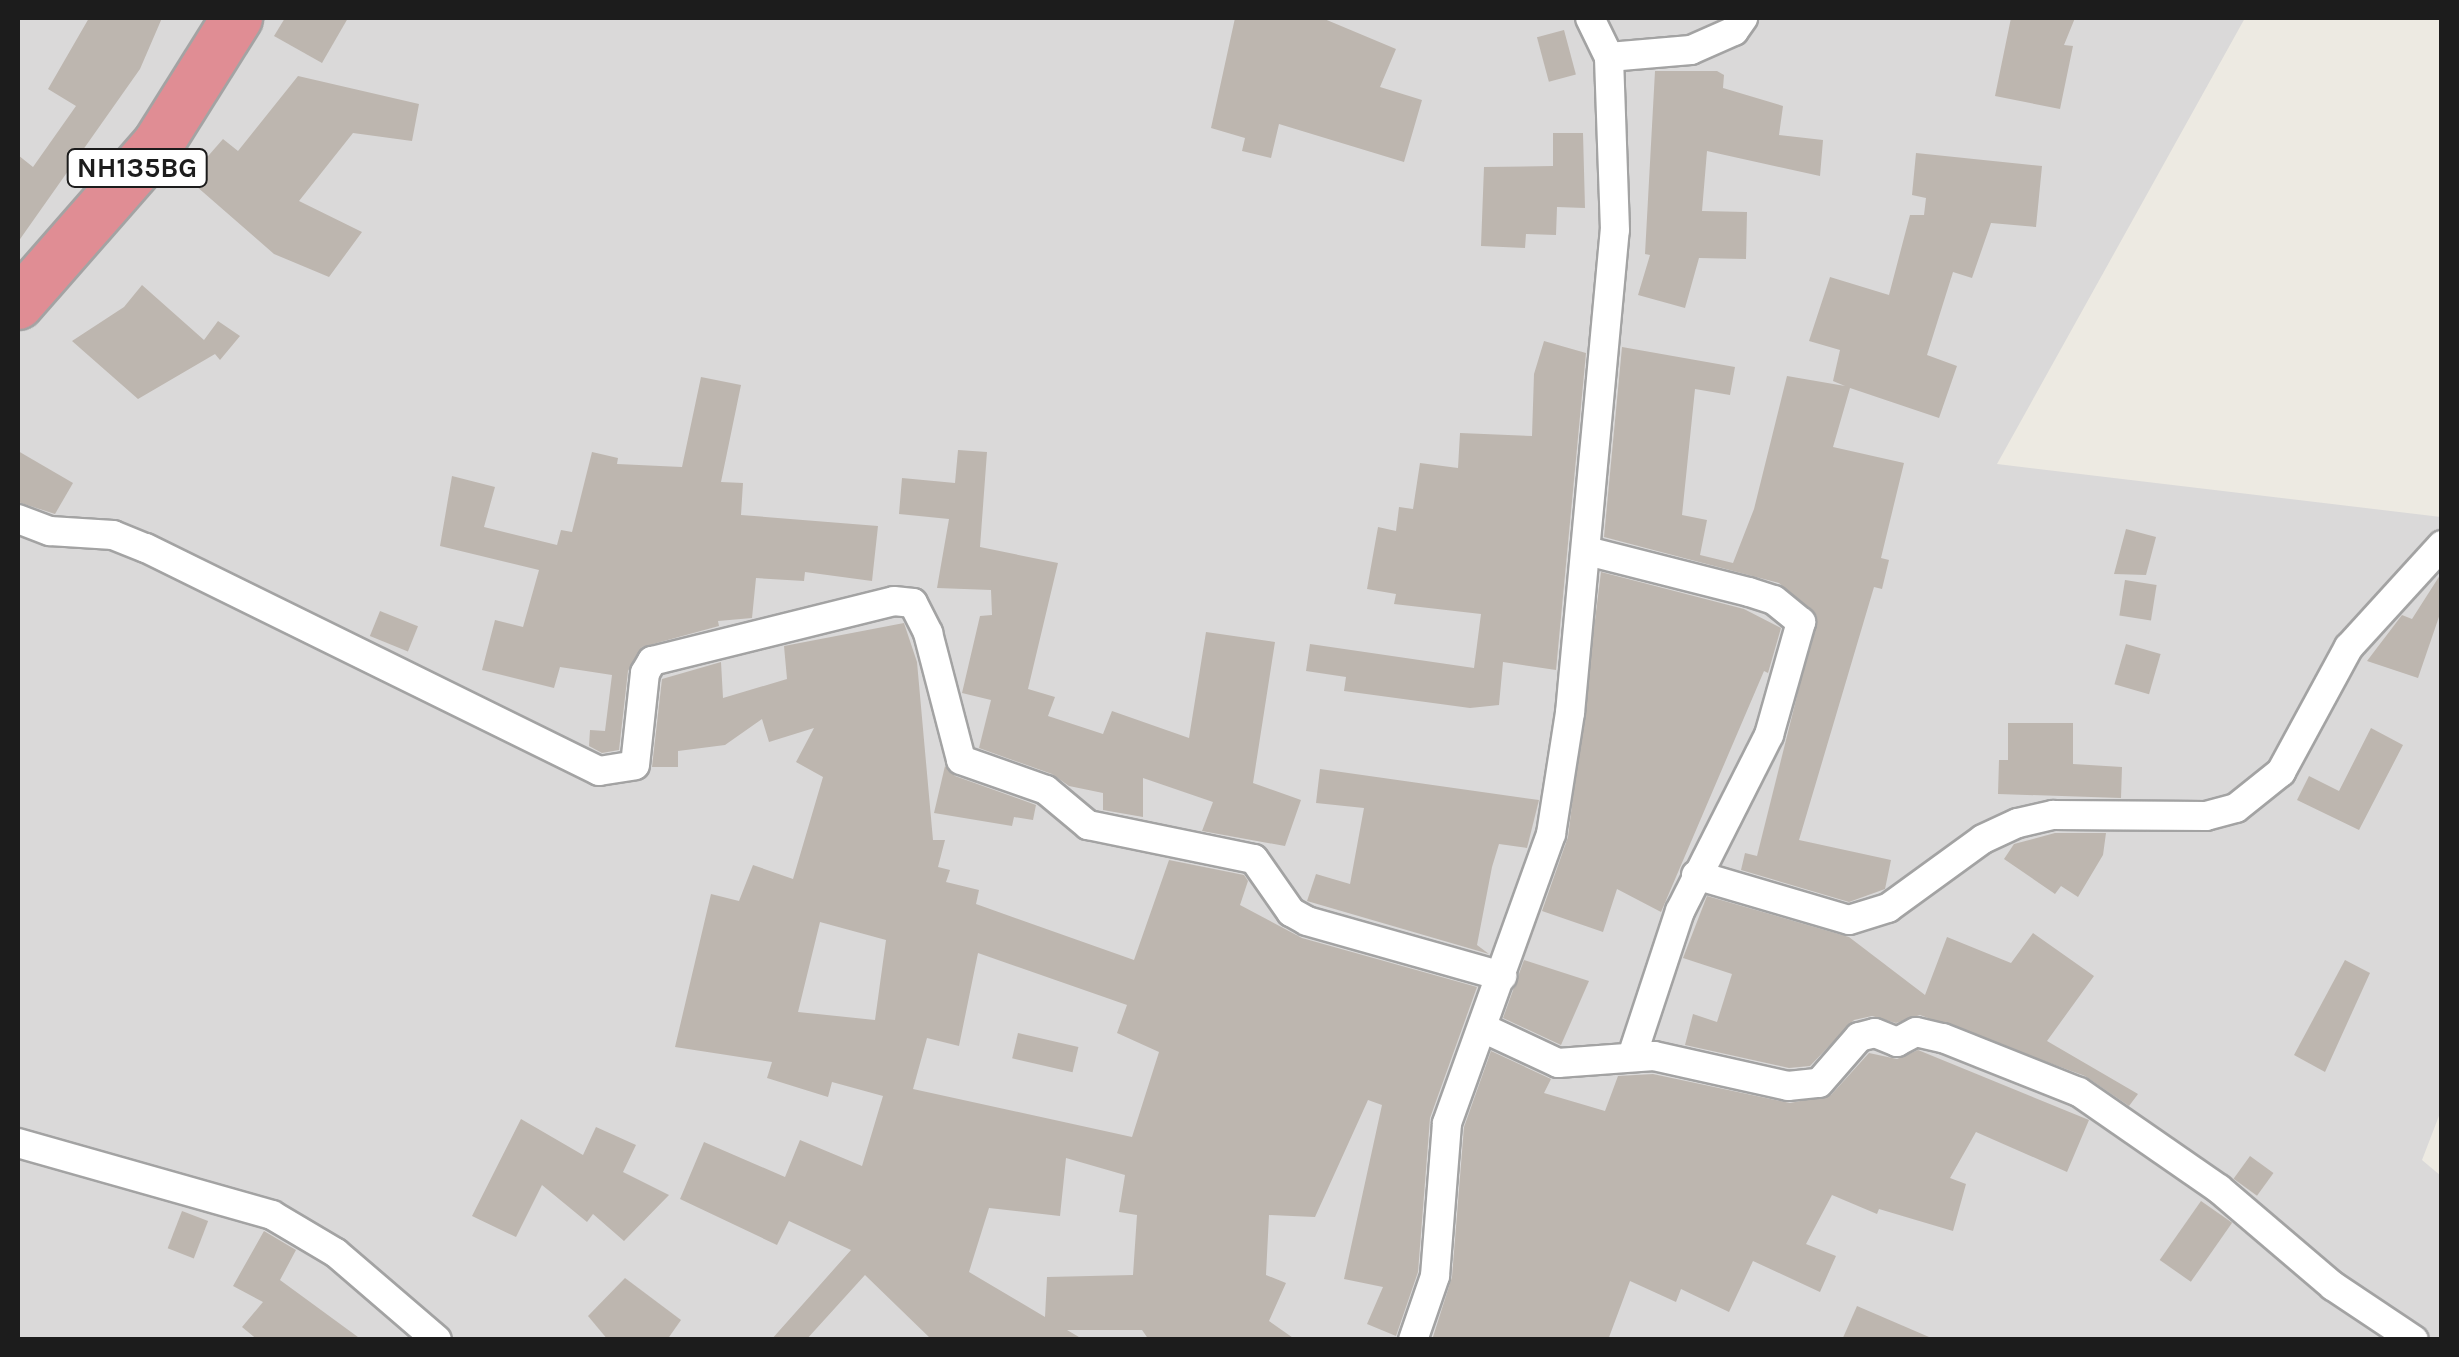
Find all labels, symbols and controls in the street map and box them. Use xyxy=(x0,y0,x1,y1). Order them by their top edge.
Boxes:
road number: NH135BG xyxy=(64,145,210,191)

